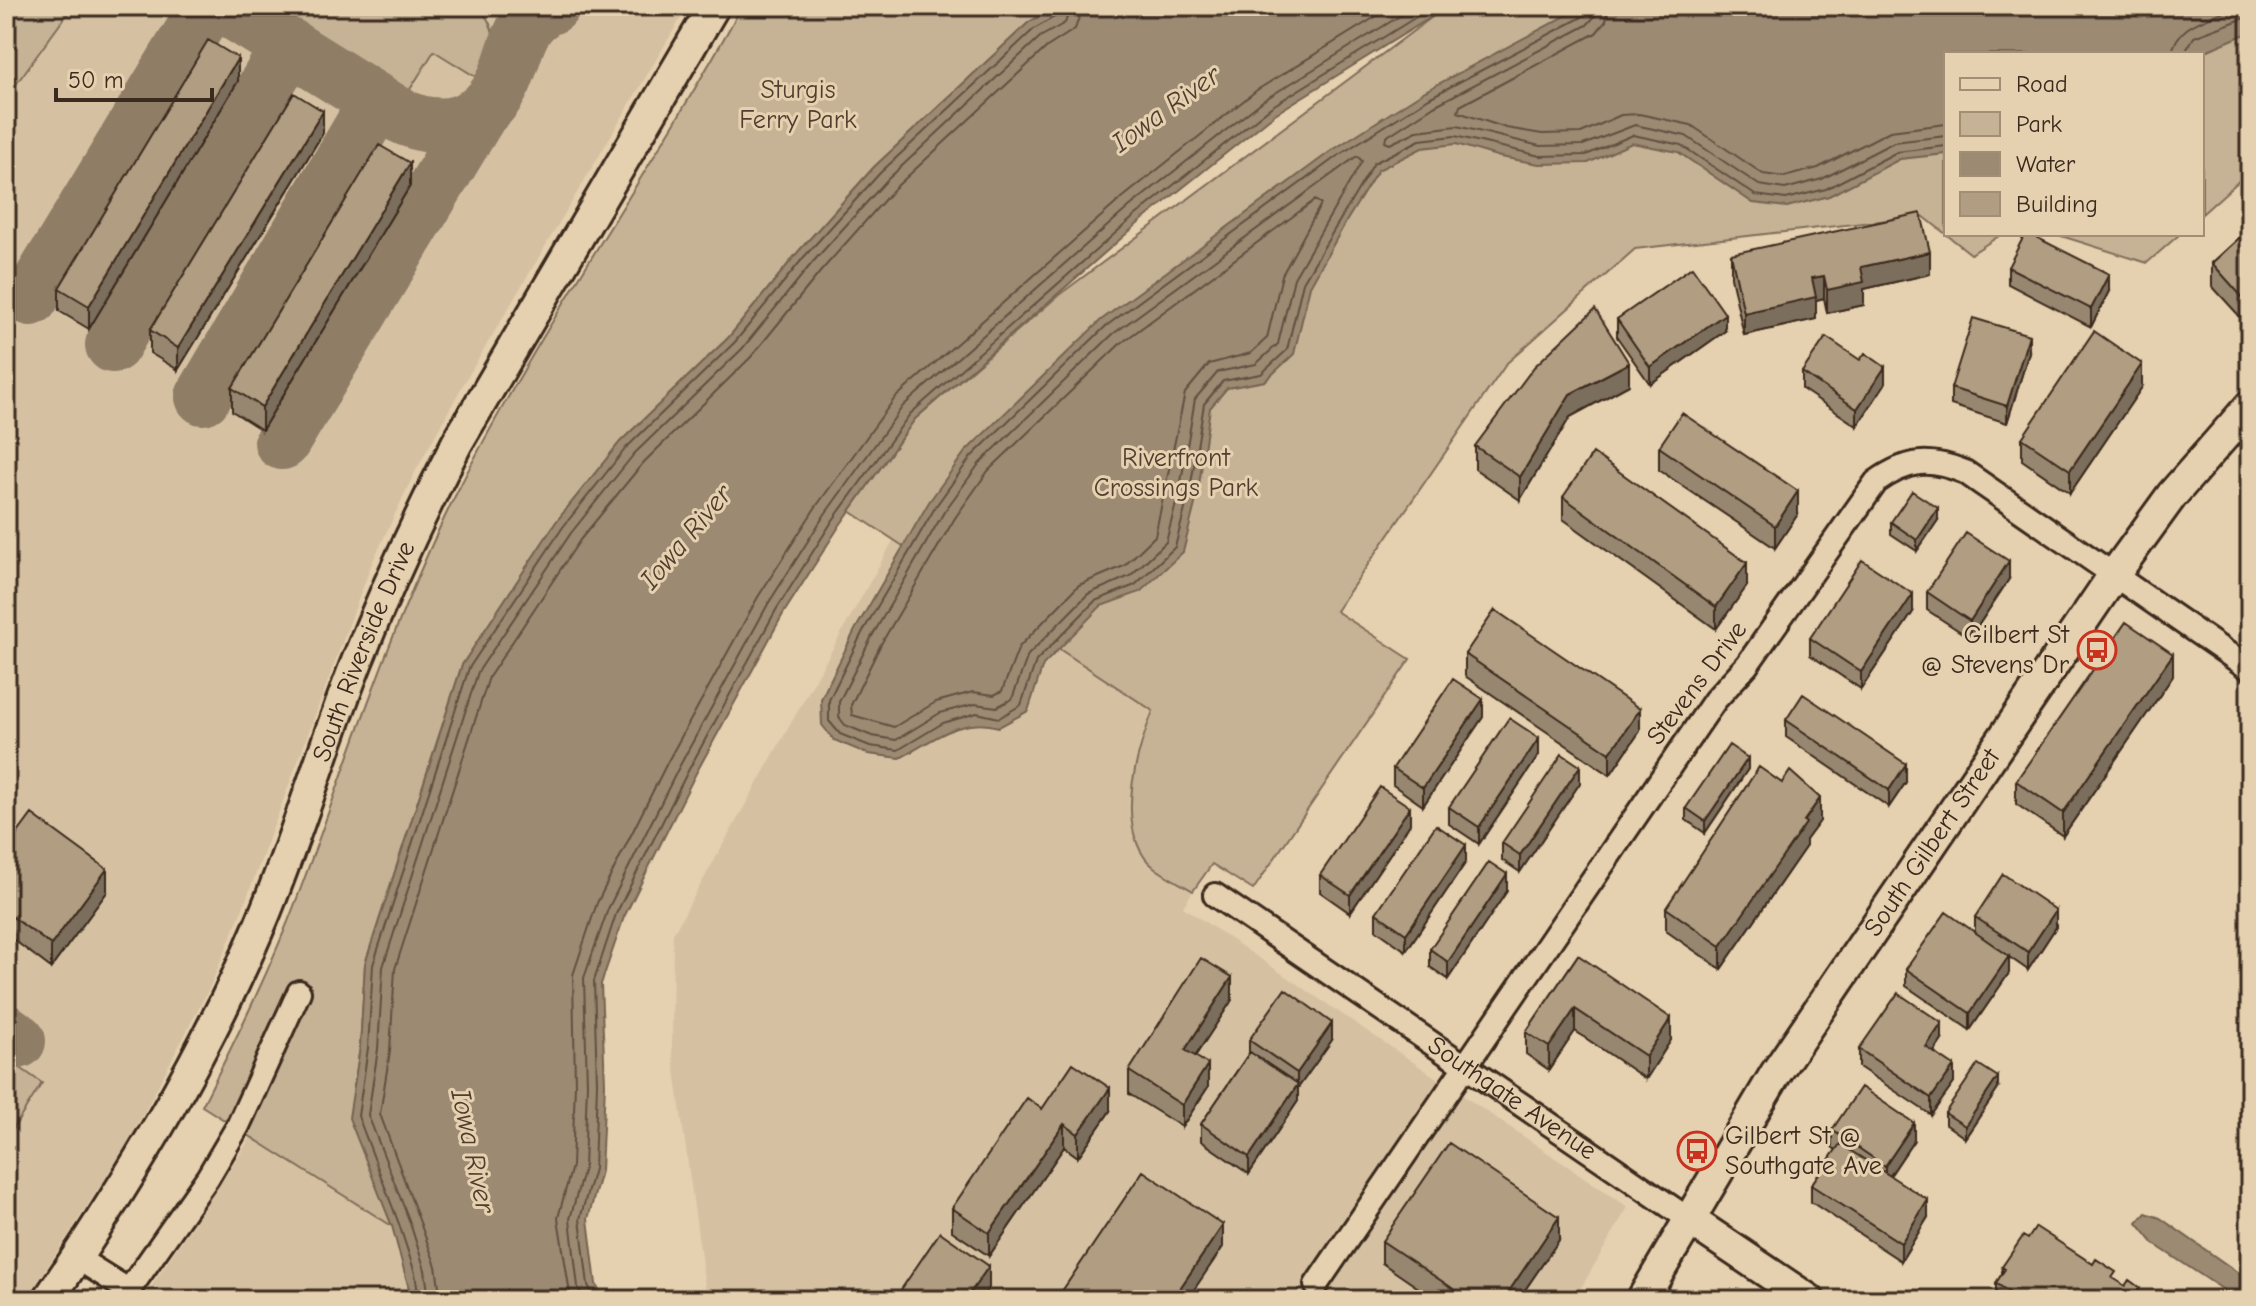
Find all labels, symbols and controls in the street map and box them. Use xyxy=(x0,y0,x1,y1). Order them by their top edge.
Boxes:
scale bar xyxy=(56,52,212,102)
legend xyxy=(1944,52,2204,236)
water label: Iowa River xyxy=(1105,58,1228,160)
text: 50 m xyxy=(68,66,124,94)
text: Road xyxy=(2016,70,2068,98)
park label: Sturgis Ferry Park xyxy=(739,75,857,135)
text: Park xyxy=(2016,110,2062,138)
text: Water xyxy=(2016,150,2076,178)
text: Building xyxy=(2016,190,2098,218)
park label: Riverfront Crossings Park xyxy=(1094,443,1259,503)
water label: Iowa River xyxy=(633,477,740,596)
street label: South Riverside Drive xyxy=(306,537,422,766)
street label: Stevens Drive xyxy=(1641,615,1753,751)
place label: Gilbert St @ Stevens Dr xyxy=(1921,620,2071,680)
bus stop icon: Gilbert St @ Stevens Dr xyxy=(2076,629,2118,671)
street label: South Gilbert Street xyxy=(1858,742,2007,942)
street label: Southgate Avenue xyxy=(1422,1030,1602,1166)
water label: Iowa River xyxy=(444,1085,502,1218)
place label: Gilbert St @ Southgate Ave xyxy=(1725,1121,1882,1181)
bus stop icon: Gilbert St @ Southgate Ave xyxy=(1676,1130,1718,1172)

